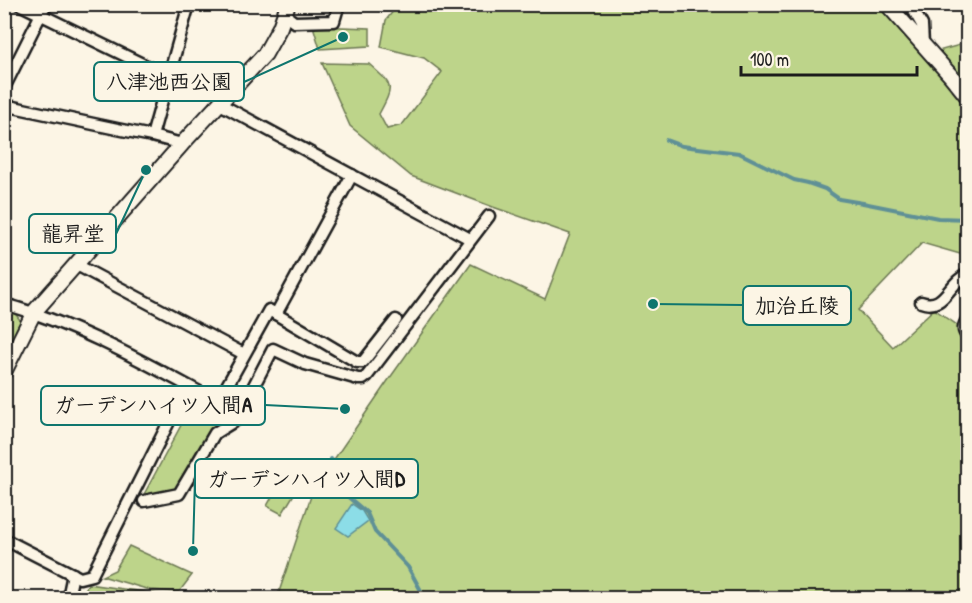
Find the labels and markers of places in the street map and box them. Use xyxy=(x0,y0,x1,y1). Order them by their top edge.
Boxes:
callout: 八津池西公園 xyxy=(94,62,244,101)
callout: 龍昇堂 xyxy=(29,214,116,253)
callout: 加治丘陵 xyxy=(743,286,851,325)
callout: ガーデンハイツ入間A xyxy=(41,386,265,425)
callout: ガーデンハイツ入間D xyxy=(195,459,418,498)

